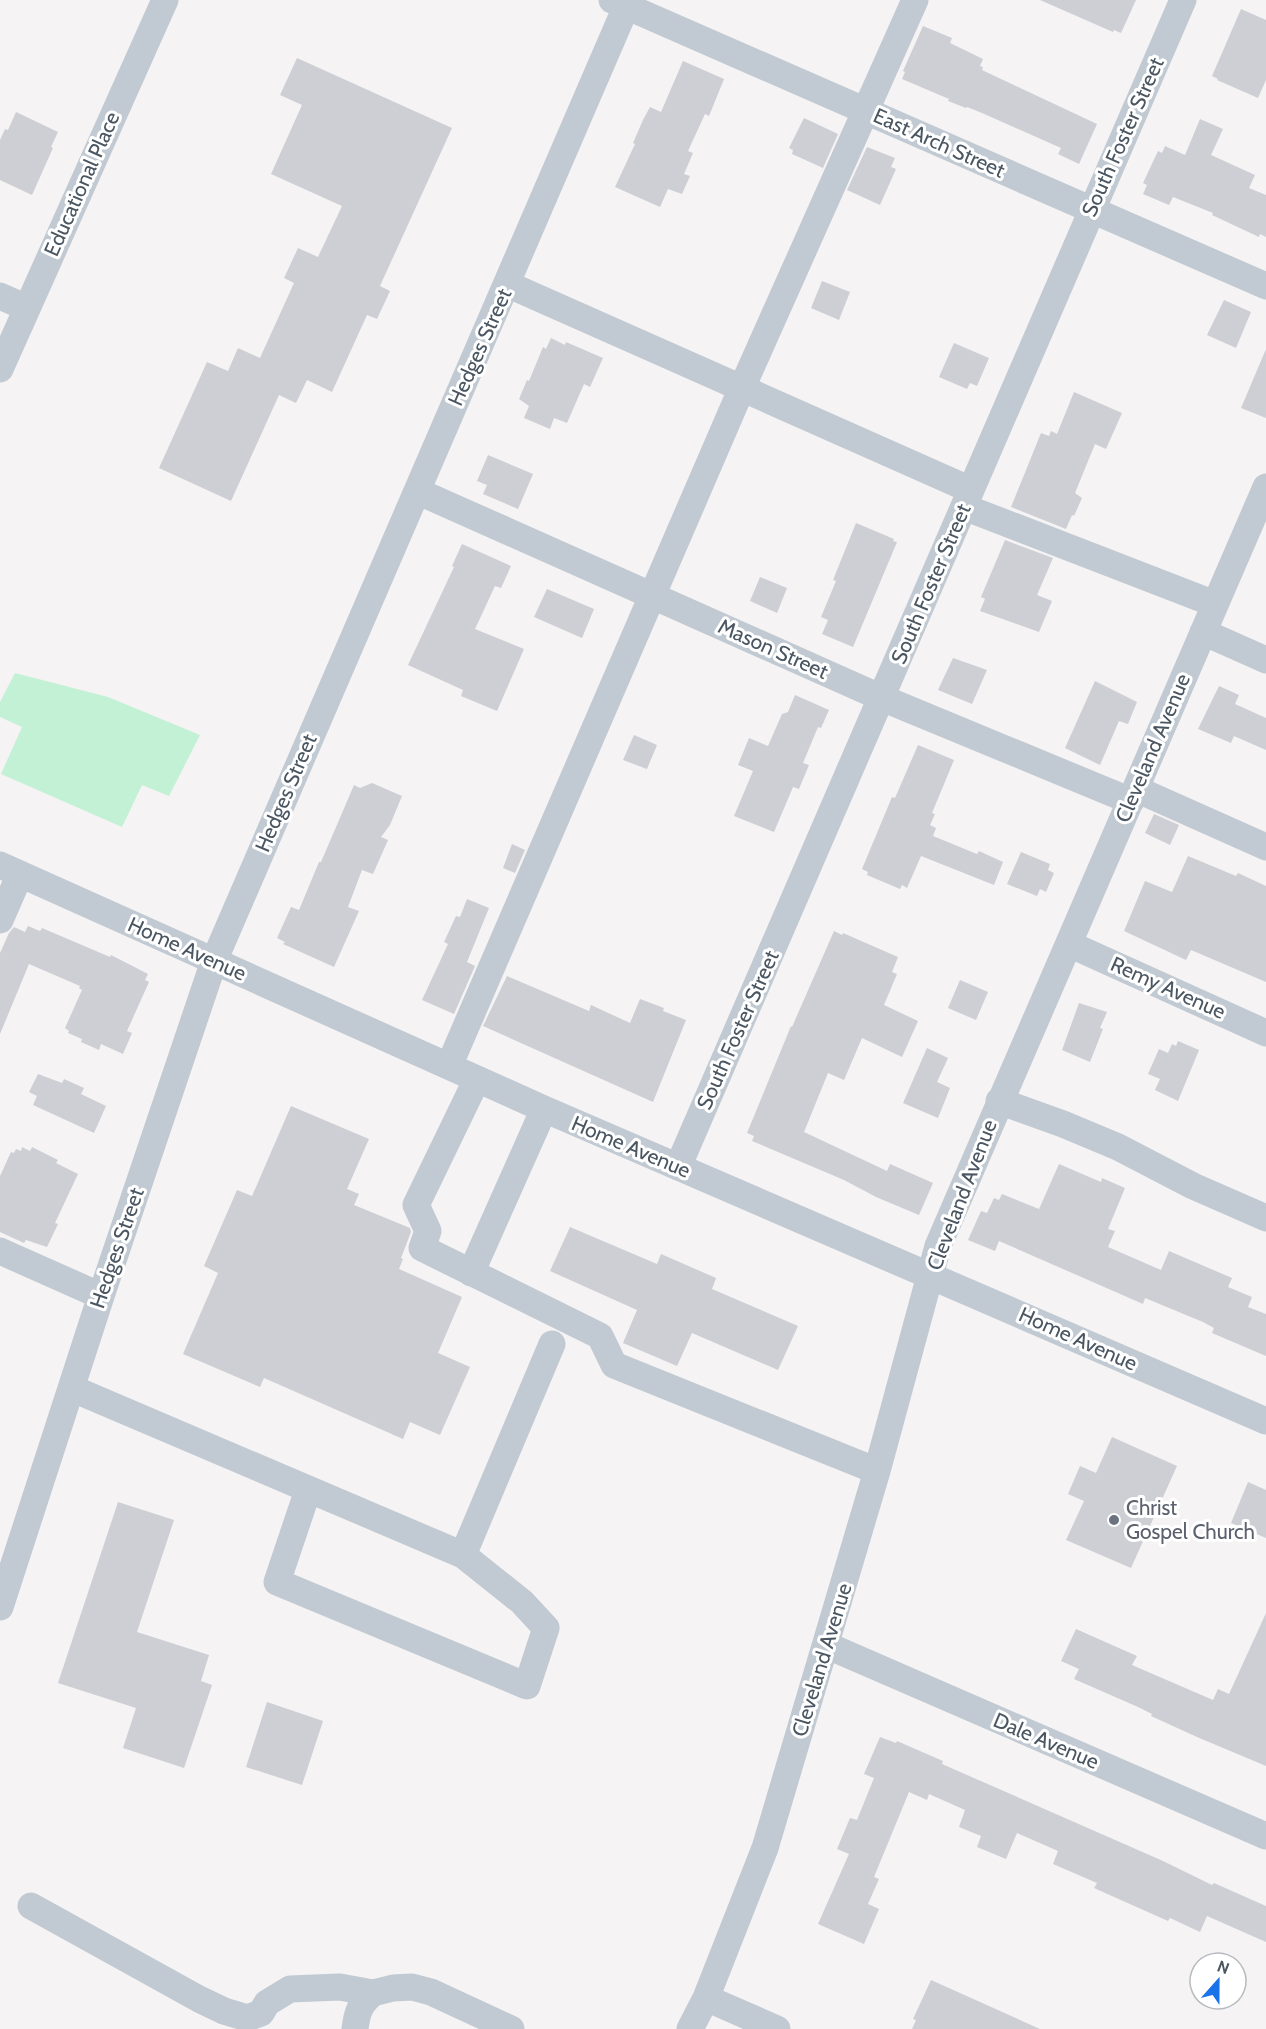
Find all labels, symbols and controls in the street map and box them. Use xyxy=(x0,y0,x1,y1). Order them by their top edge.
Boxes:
street label: South Foster Street xyxy=(1076,53,1169,220)
street label: East Arch Street xyxy=(870,102,1009,183)
street label: Educational Place xyxy=(39,108,125,260)
street label: Hedges Street xyxy=(443,284,516,409)
street label: South Foster Street xyxy=(886,500,976,668)
street label: Mason Street xyxy=(714,613,832,684)
street label: Cleveland Avenue xyxy=(1110,669,1195,826)
street label: Hedges Street xyxy=(250,730,322,855)
street label: Home Avenue xyxy=(124,911,250,986)
street label: South Foster Street xyxy=(691,946,784,1113)
street label: Remy Avenue xyxy=(1107,951,1230,1024)
street label: Home Avenue xyxy=(568,1110,695,1183)
street label: Cleveland Avenue xyxy=(921,1116,1002,1274)
street label: Hedges Street xyxy=(84,1184,149,1311)
street label: Home Avenue xyxy=(1015,1301,1141,1376)
place label: Christ Gospel Church xyxy=(1126,1495,1255,1544)
marker: Christ Gospel Church xyxy=(1107,1513,1121,1527)
street label: Cleveland Avenue xyxy=(786,1580,857,1740)
street label: Dale Avenue xyxy=(990,1707,1103,1774)
north arrow xyxy=(1188,1951,1248,2011)
text: N xyxy=(1215,1957,1232,1978)

